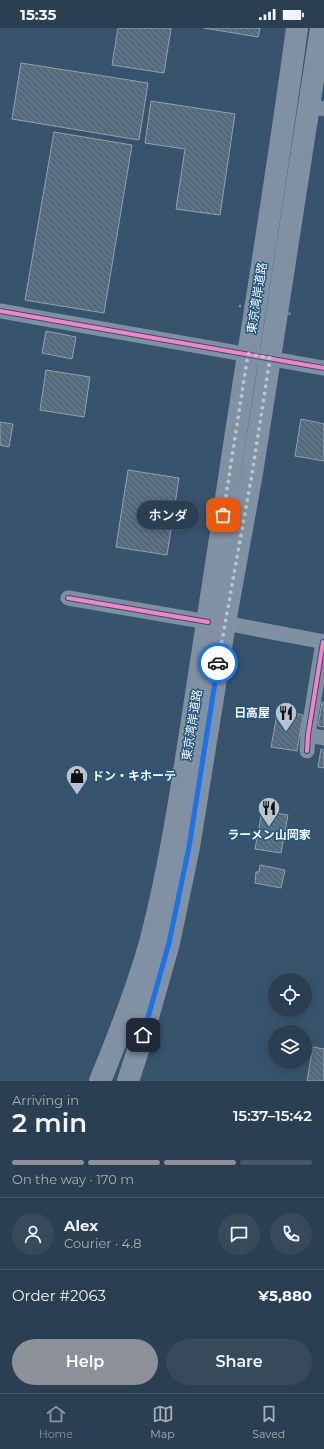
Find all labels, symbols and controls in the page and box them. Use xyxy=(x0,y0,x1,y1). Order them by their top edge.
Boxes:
text: 15:35 xyxy=(20,5,56,24)
street label: 東京湾岸道路 xyxy=(243,261,270,335)
pin xyxy=(206,498,240,532)
callout: ホンダ xyxy=(137,501,199,529)
icon: bag xyxy=(212,504,234,526)
text: ホンダ xyxy=(148,507,188,523)
courier xyxy=(198,643,238,683)
icon: car xyxy=(207,652,229,674)
street label: 東京湾岸道路 xyxy=(178,688,205,762)
restaurant icon: 日高屋 xyxy=(273,700,299,733)
place label: 日高屋 xyxy=(234,705,270,720)
shop icon: ドン・キホーテ xyxy=(64,763,90,796)
place label: ドン・キホーテ xyxy=(92,768,176,783)
restaurant icon: ラーメン山岡家 xyxy=(256,795,282,828)
place label: ラーメン山岡家 xyxy=(227,827,311,842)
map controls xyxy=(268,973,312,1069)
button: locate xyxy=(268,973,312,1017)
pin xyxy=(126,1018,160,1052)
icon: home xyxy=(132,1024,154,1046)
button: layers xyxy=(268,1025,312,1069)
text: Arriving in xyxy=(12,1092,79,1108)
text: 15:37–15:42 xyxy=(233,1106,312,1125)
text: 2 min xyxy=(12,1107,87,1139)
text: On the way · 170 m xyxy=(12,1171,134,1187)
button: person xyxy=(12,1213,54,1255)
button: chat xyxy=(218,1213,260,1255)
button: phone xyxy=(270,1213,312,1255)
text: Alex xyxy=(64,1216,98,1235)
text: Courier · 4.8 xyxy=(64,1235,142,1251)
text: Order #2063 xyxy=(12,1286,106,1305)
text: ¥5,880 xyxy=(258,1286,312,1305)
button: Help xyxy=(12,1339,158,1385)
button: Share xyxy=(166,1339,312,1385)
tab: Home xyxy=(39,1403,73,1441)
tab: Map xyxy=(150,1403,175,1441)
tab: Saved xyxy=(252,1403,285,1441)

